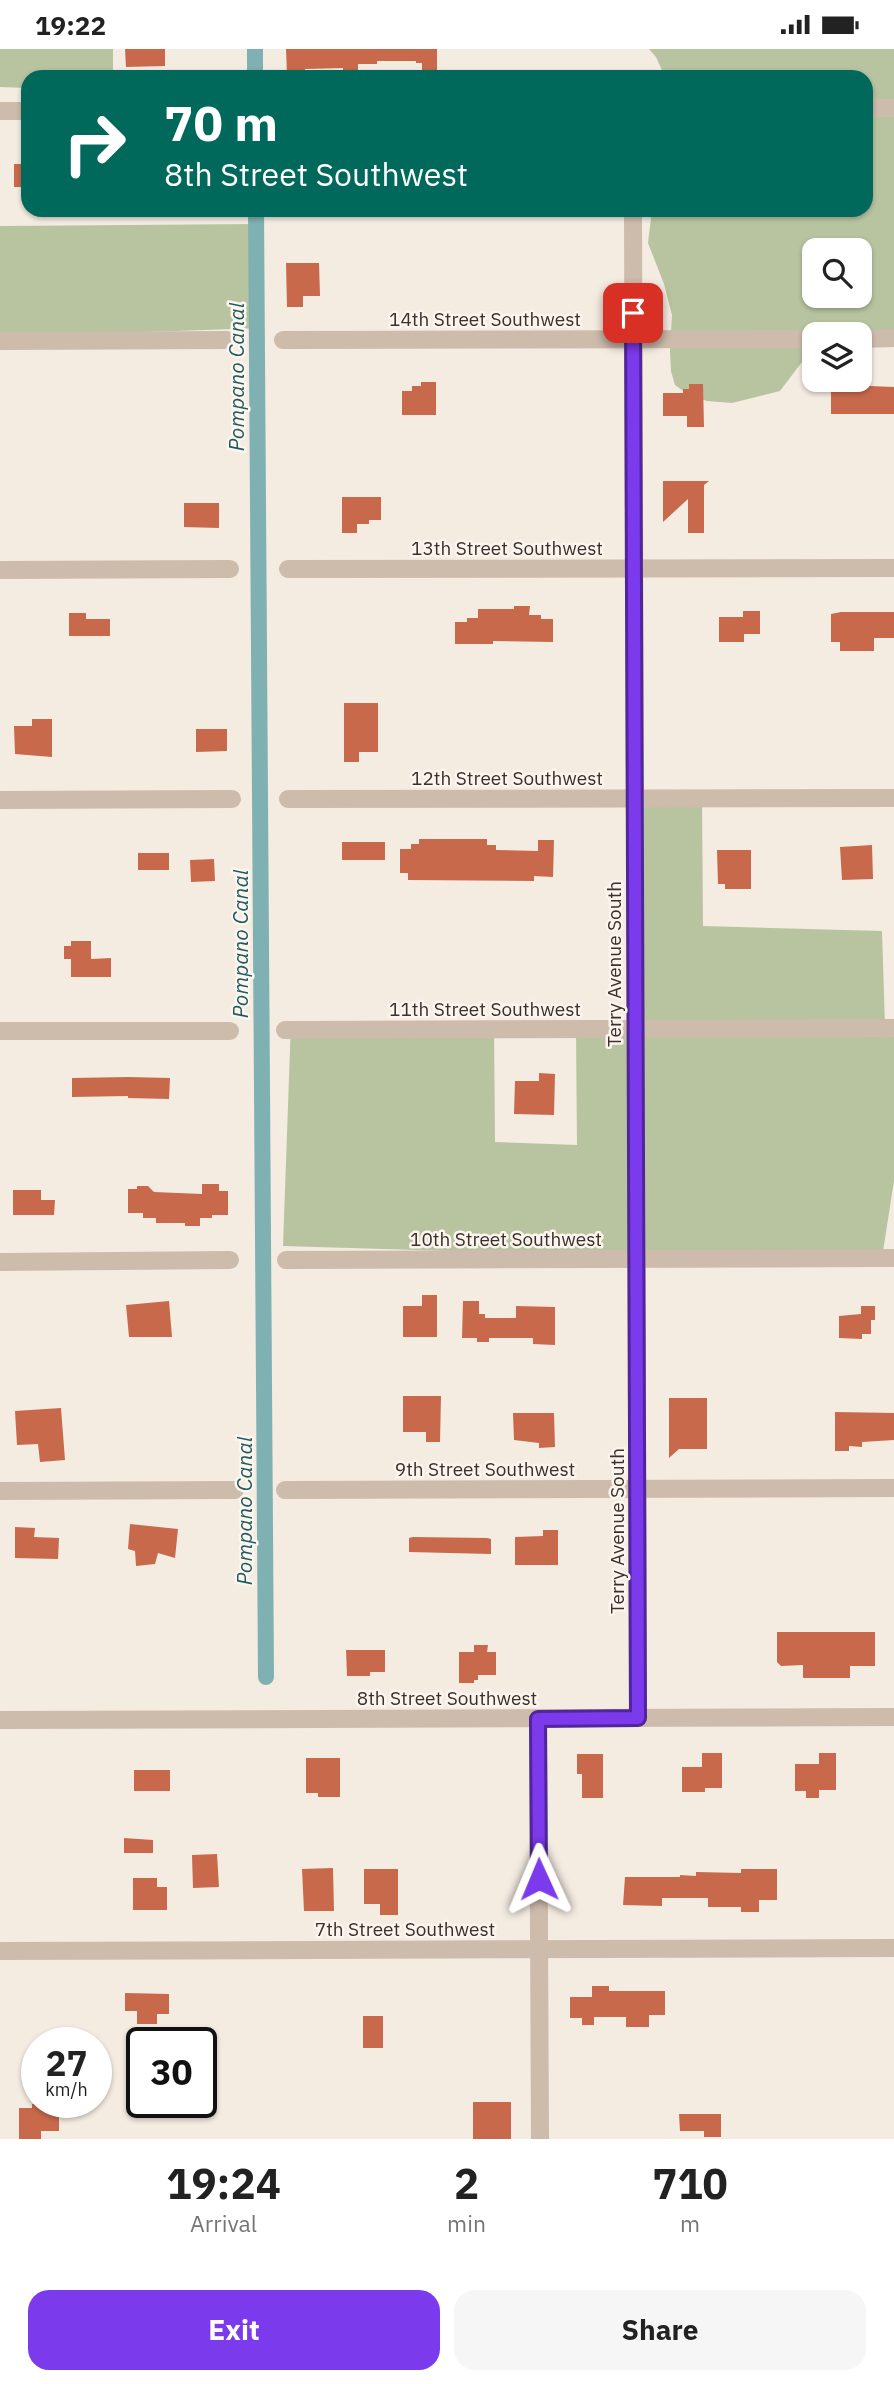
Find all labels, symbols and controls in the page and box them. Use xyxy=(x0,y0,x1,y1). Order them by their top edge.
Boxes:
text: 19:22 xyxy=(35,8,106,42)
text: 70 m xyxy=(164,91,278,154)
icon: right xyxy=(49,98,140,189)
text: 8th Street Southwest xyxy=(164,153,468,195)
map controls xyxy=(802,238,872,392)
button: search xyxy=(802,238,872,308)
pin xyxy=(603,283,663,343)
icon: arrive xyxy=(614,294,652,332)
water label: Pompano Canal xyxy=(222,302,250,451)
street label: 14th Street Southwest xyxy=(389,307,581,331)
button: layers xyxy=(802,322,872,392)
street label: 13th Street Southwest xyxy=(411,536,603,560)
street label: 12th Street Southwest xyxy=(411,766,603,790)
water label: Pompano Canal xyxy=(226,869,254,1018)
street label: Terry Avenue South xyxy=(602,881,626,1047)
street label: 11th Street Southwest xyxy=(389,997,581,1021)
street label: 10th Street Southwest xyxy=(410,1227,602,1251)
water label: Pompano Canal xyxy=(230,1436,258,1585)
street label: Terry Avenue South xyxy=(605,1448,629,1614)
street label: 9th Street Southwest xyxy=(395,1457,575,1481)
street label: 8th Street Southwest xyxy=(357,1686,537,1710)
position arrow xyxy=(502,1842,576,1916)
street label: 7th Street Southwest xyxy=(315,1917,495,1941)
speed limit sign: 30 xyxy=(126,2027,217,2118)
text: 27 xyxy=(45,2040,88,2086)
text: km/h xyxy=(45,2078,88,2101)
text: 19:24 xyxy=(166,2156,281,2211)
text: 2 xyxy=(454,2156,479,2211)
text: 710 xyxy=(652,2156,728,2211)
text: Arrival xyxy=(190,2208,257,2238)
text: min xyxy=(447,2208,486,2238)
text: m xyxy=(680,2208,700,2238)
button: Exit xyxy=(28,2290,440,2370)
button: Share xyxy=(454,2290,866,2370)

